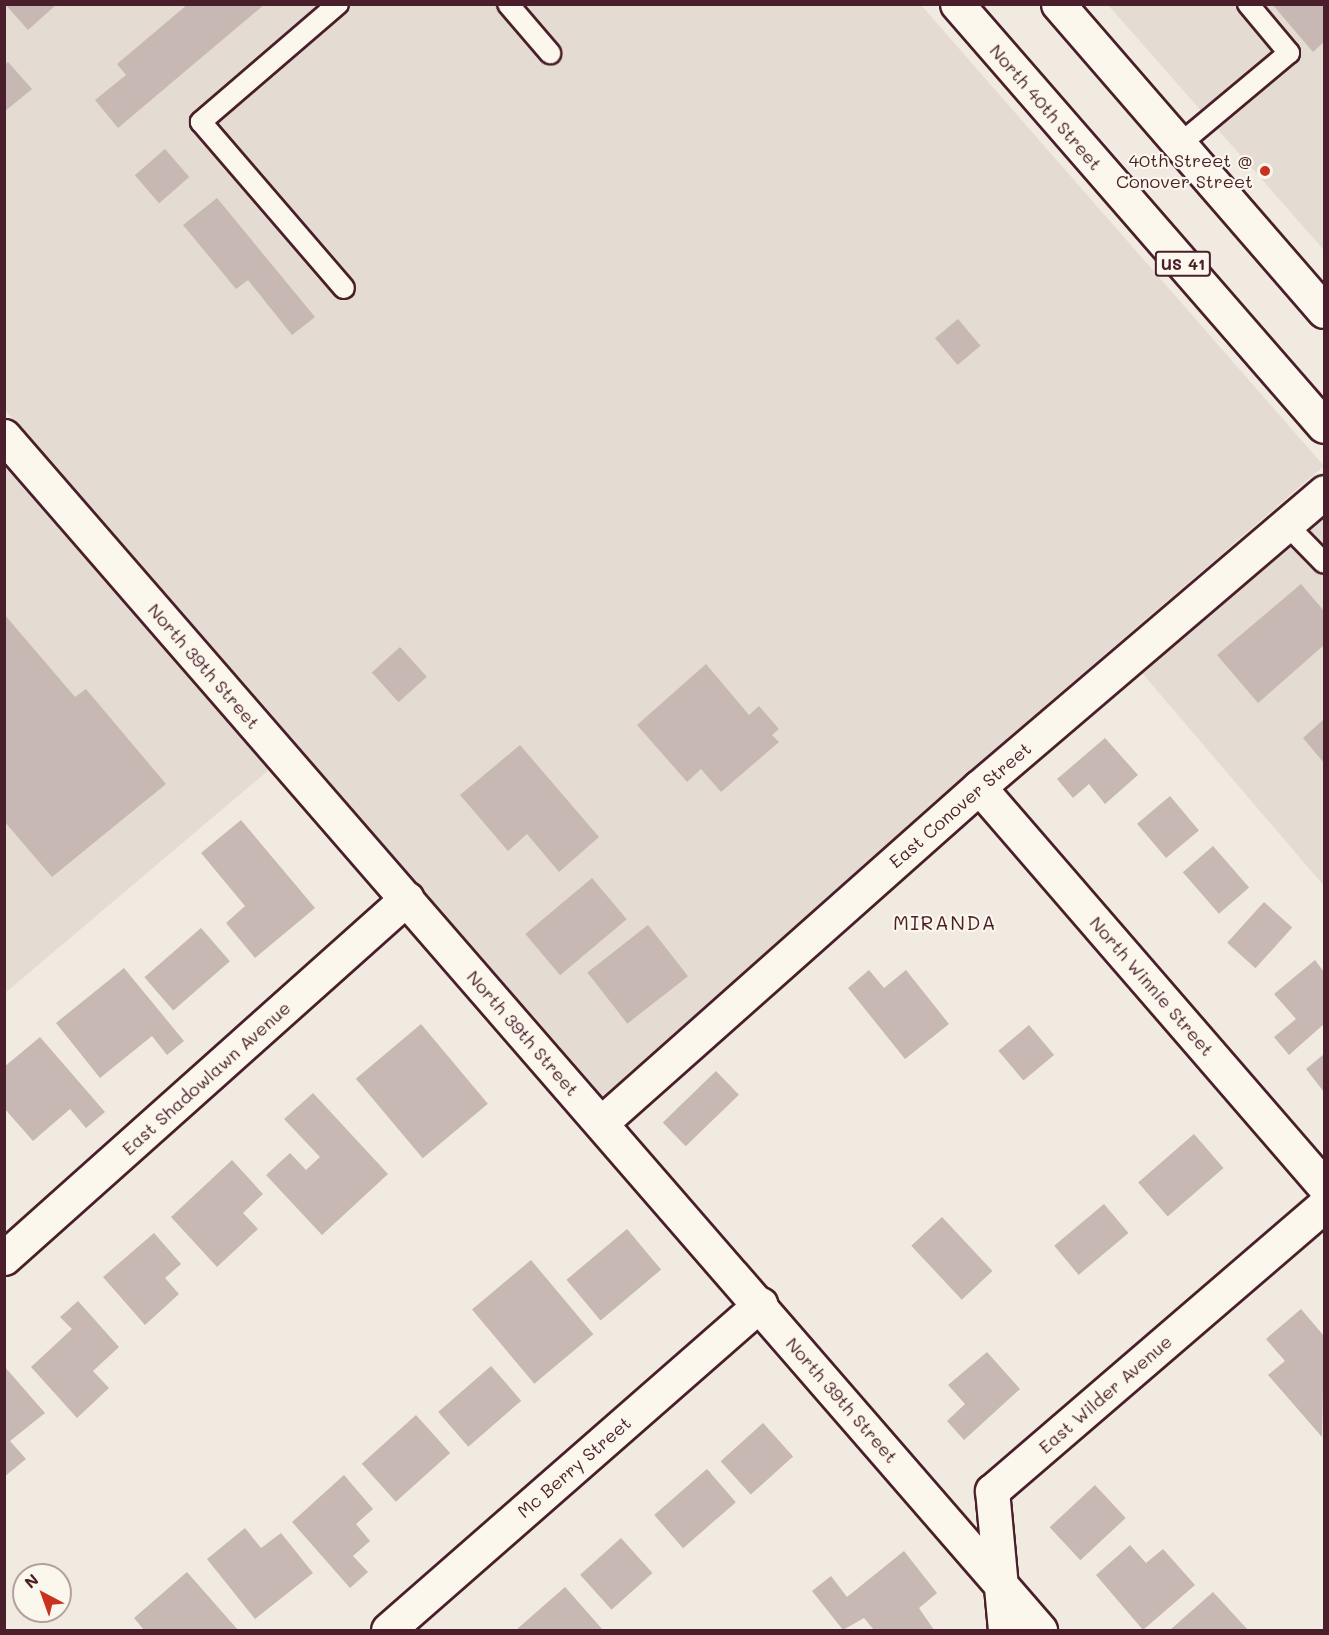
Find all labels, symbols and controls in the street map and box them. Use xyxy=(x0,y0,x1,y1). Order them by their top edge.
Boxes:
street label: North 40th Street xyxy=(985,40,1107,174)
place label: 40th Street @ Conover Street xyxy=(1116,150,1253,192)
marker: 40th Street @ Conover Street xyxy=(1258,164,1272,178)
road number: US 41 xyxy=(1154,251,1212,277)
street label: North 39th Street xyxy=(144,599,264,733)
street label: East Conover Street xyxy=(885,738,1035,872)
district label: MIRANDA xyxy=(893,910,997,934)
street label: North Winnie Street xyxy=(1086,912,1218,1060)
street label: North 39th Street xyxy=(463,966,583,1100)
street label: East Shadowlawn Avenue xyxy=(117,997,295,1159)
street label: East Wilder Avenue xyxy=(1034,1330,1176,1458)
street label: North 39th Street xyxy=(782,1333,902,1467)
street label: Mc Berry Street xyxy=(513,1412,635,1522)
north arrow xyxy=(12,1563,72,1623)
text: N xyxy=(20,1569,43,1592)

